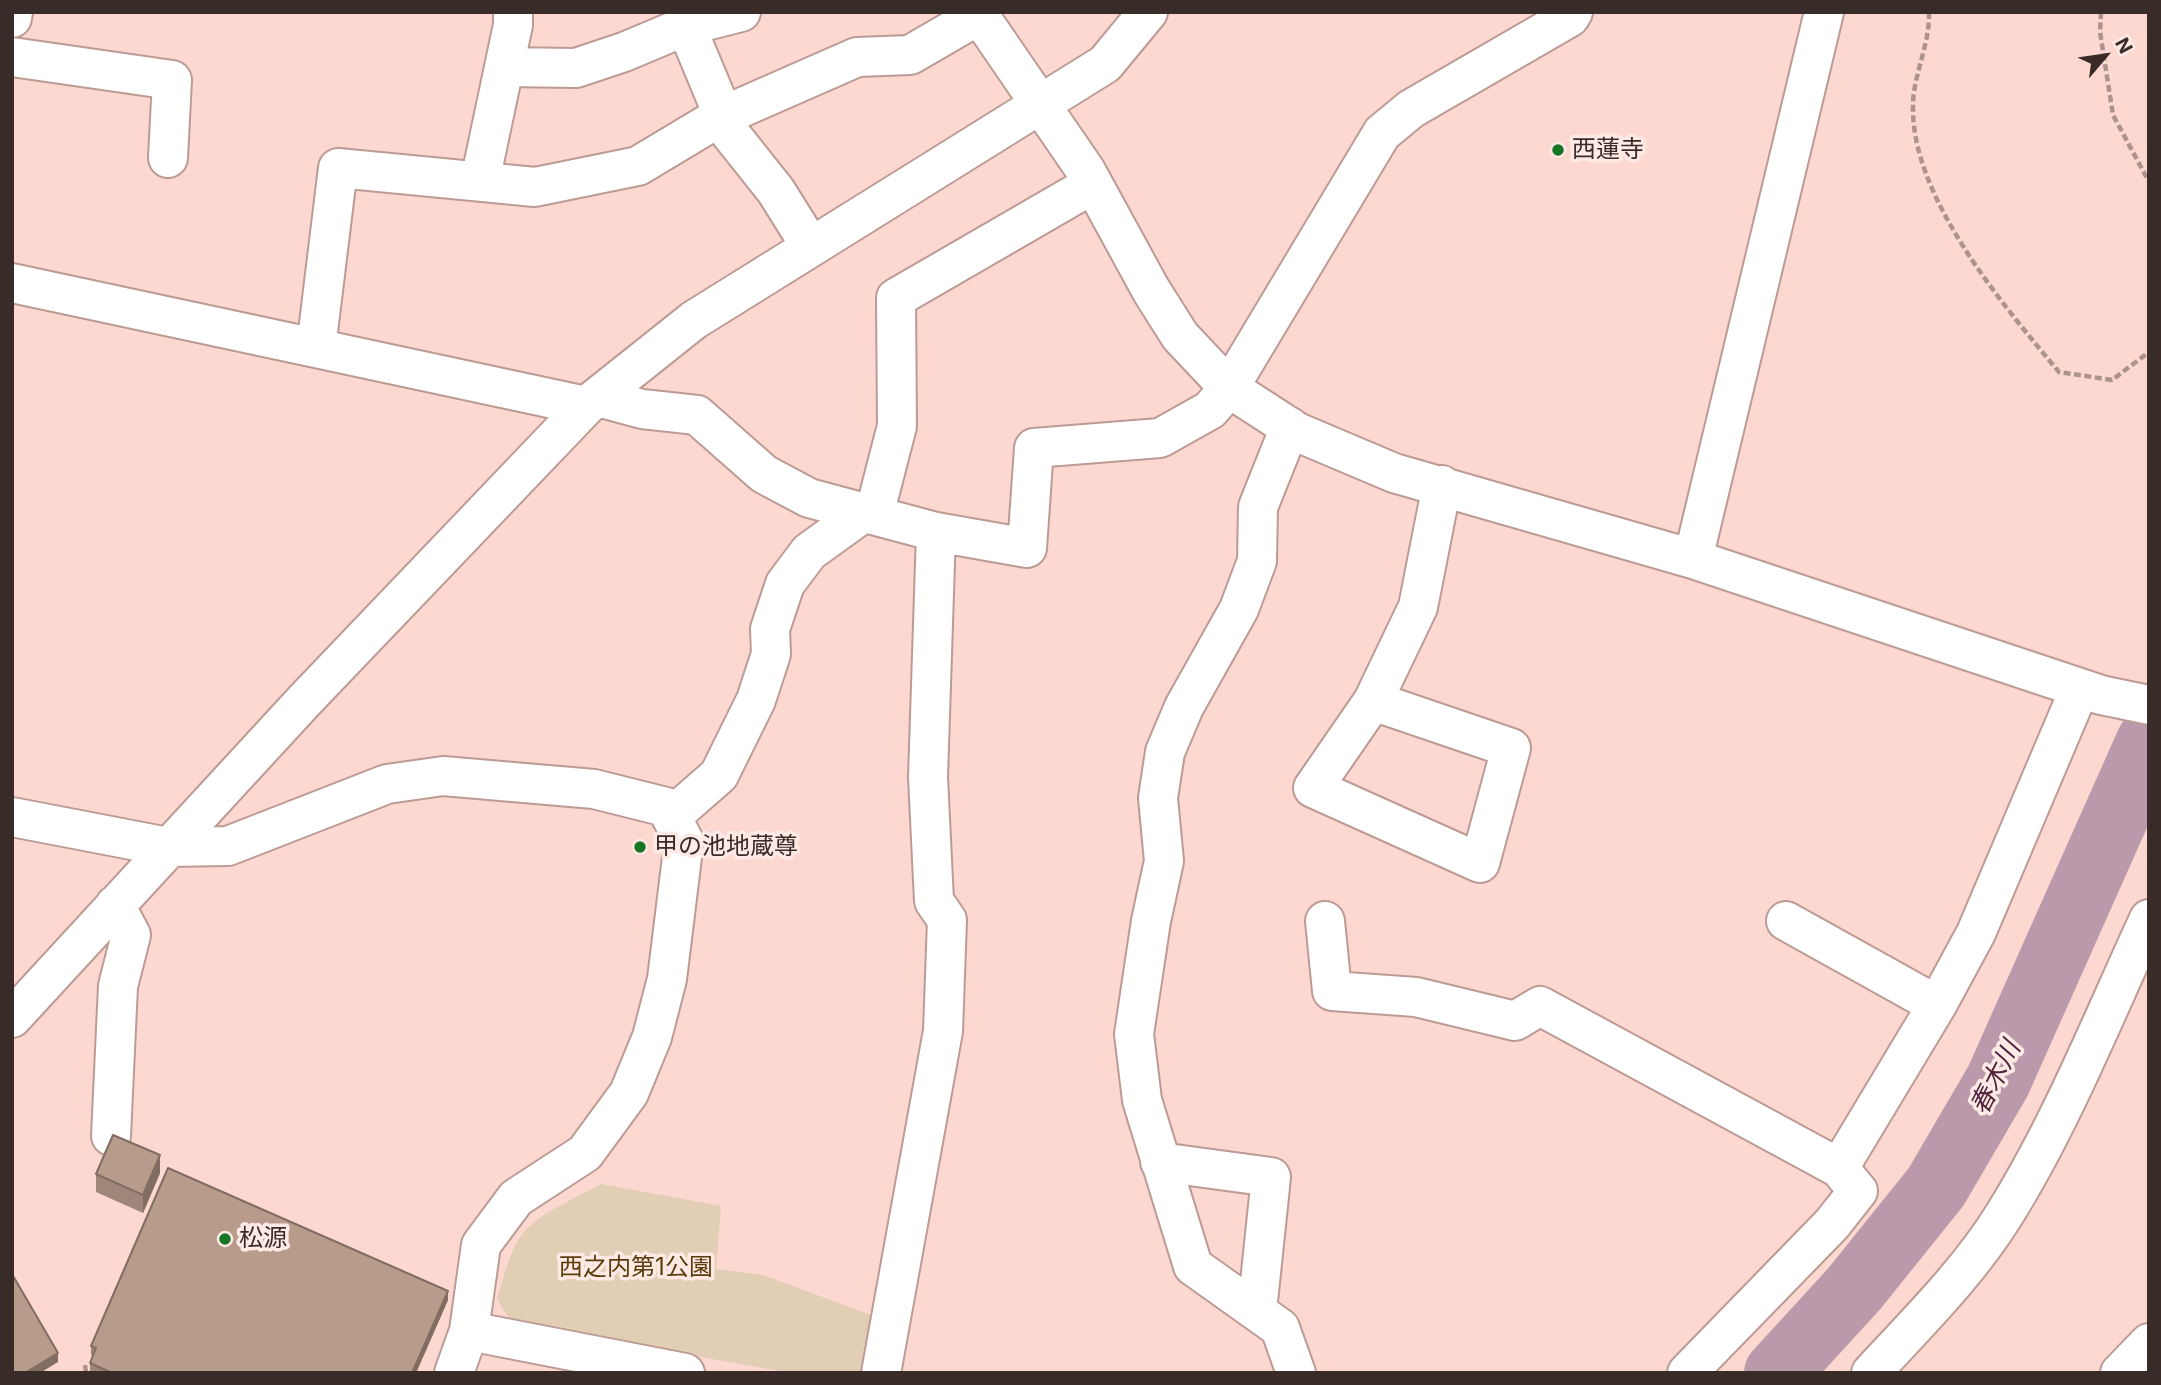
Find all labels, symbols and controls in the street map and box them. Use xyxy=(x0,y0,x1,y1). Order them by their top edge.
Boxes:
north arrow xyxy=(2070,21,2140,91)
text: N xyxy=(2110,34,2137,57)
place label: 西蓮寺 xyxy=(1572,136,1644,164)
marker: 西蓮寺 xyxy=(1550,142,1566,158)
place label: 甲の池地蔵尊 xyxy=(654,833,798,861)
marker: 甲の池地蔵尊 xyxy=(632,839,648,855)
water label: 春木川 xyxy=(1964,1036,2028,1120)
place label: 松源 xyxy=(239,1225,287,1253)
marker: 松源 xyxy=(217,1231,233,1247)
park label: 西之内第1公園 xyxy=(559,1254,713,1282)

